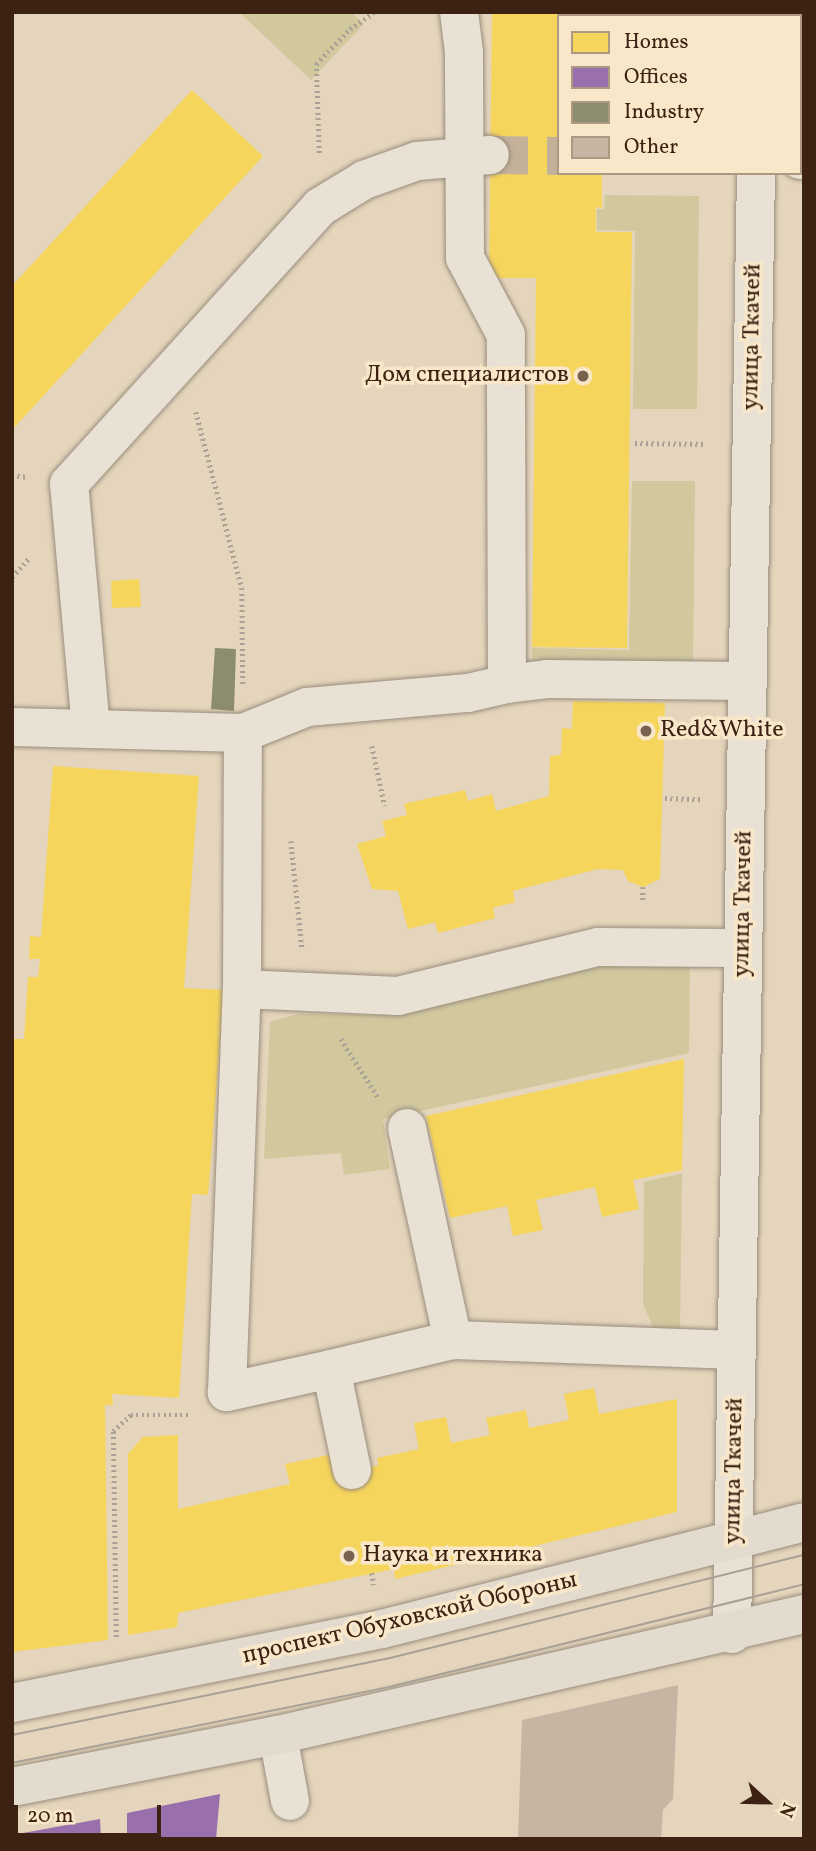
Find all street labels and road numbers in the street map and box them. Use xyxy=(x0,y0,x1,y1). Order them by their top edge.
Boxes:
street label: улица Ткачей xyxy=(737,263,769,411)
street label: улица Ткачей xyxy=(728,830,760,978)
street label: улица Ткачей xyxy=(719,1397,751,1545)
street label: проспект Обуховской Обороны xyxy=(240,1566,580,1672)

